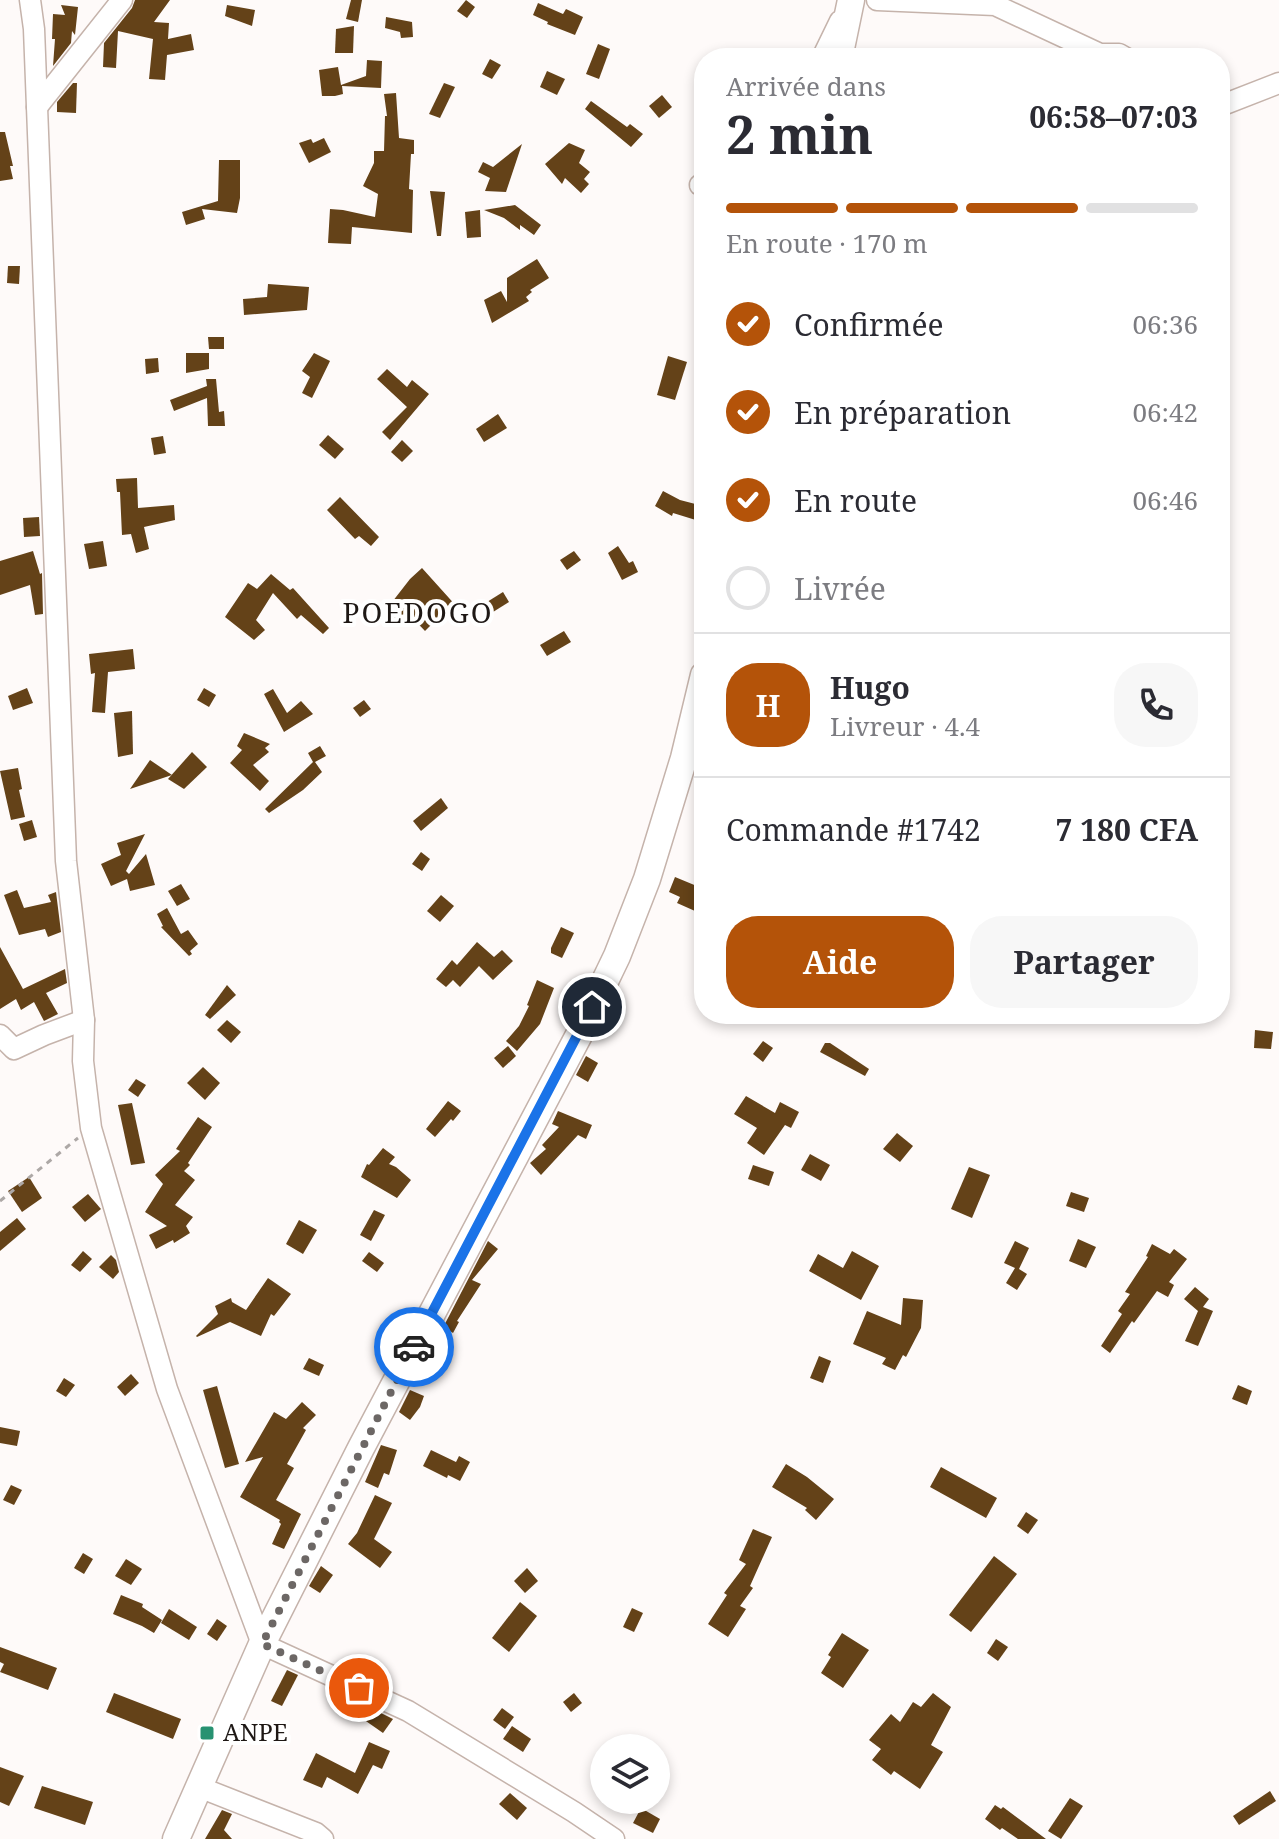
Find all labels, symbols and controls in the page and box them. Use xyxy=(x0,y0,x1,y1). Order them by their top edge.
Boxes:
text: Arrivée dans xyxy=(726,68,886,104)
text: 06:58–07:03 xyxy=(1029,96,1198,137)
text: 2 min xyxy=(726,98,873,169)
text: En route · 170 m xyxy=(726,225,928,261)
icon: check xyxy=(726,302,770,346)
text: Confirmée xyxy=(794,304,944,345)
text: 06:36 xyxy=(1132,306,1198,342)
icon: check xyxy=(726,390,770,434)
text: En préparation xyxy=(794,392,1011,433)
text: 06:42 xyxy=(1132,394,1198,430)
icon: check xyxy=(726,478,770,522)
text: En route xyxy=(794,480,917,521)
text: 06:46 xyxy=(1132,482,1198,518)
text: Livrée xyxy=(794,568,886,609)
district label: POEDOGO xyxy=(342,593,494,631)
button: phone xyxy=(1114,663,1198,747)
text: Hugo xyxy=(830,667,910,708)
text: H xyxy=(756,685,780,726)
text: Livreur · 4.4 xyxy=(830,708,980,744)
text: Commande #1742 xyxy=(726,809,981,850)
text: 7 180 CFA xyxy=(1055,809,1198,850)
button: Aide xyxy=(726,916,954,1008)
button: Partager xyxy=(970,916,1198,1008)
pin xyxy=(558,973,626,1041)
icon: home xyxy=(570,985,614,1029)
courier xyxy=(374,1307,454,1387)
icon: car xyxy=(392,1325,436,1369)
pin xyxy=(325,1654,393,1722)
icon: bag xyxy=(337,1666,381,1710)
place label: ANPE xyxy=(223,1715,288,1748)
marker: ANPE xyxy=(198,1724,216,1742)
map controls xyxy=(590,1734,670,1814)
button: layers xyxy=(590,1734,670,1814)

